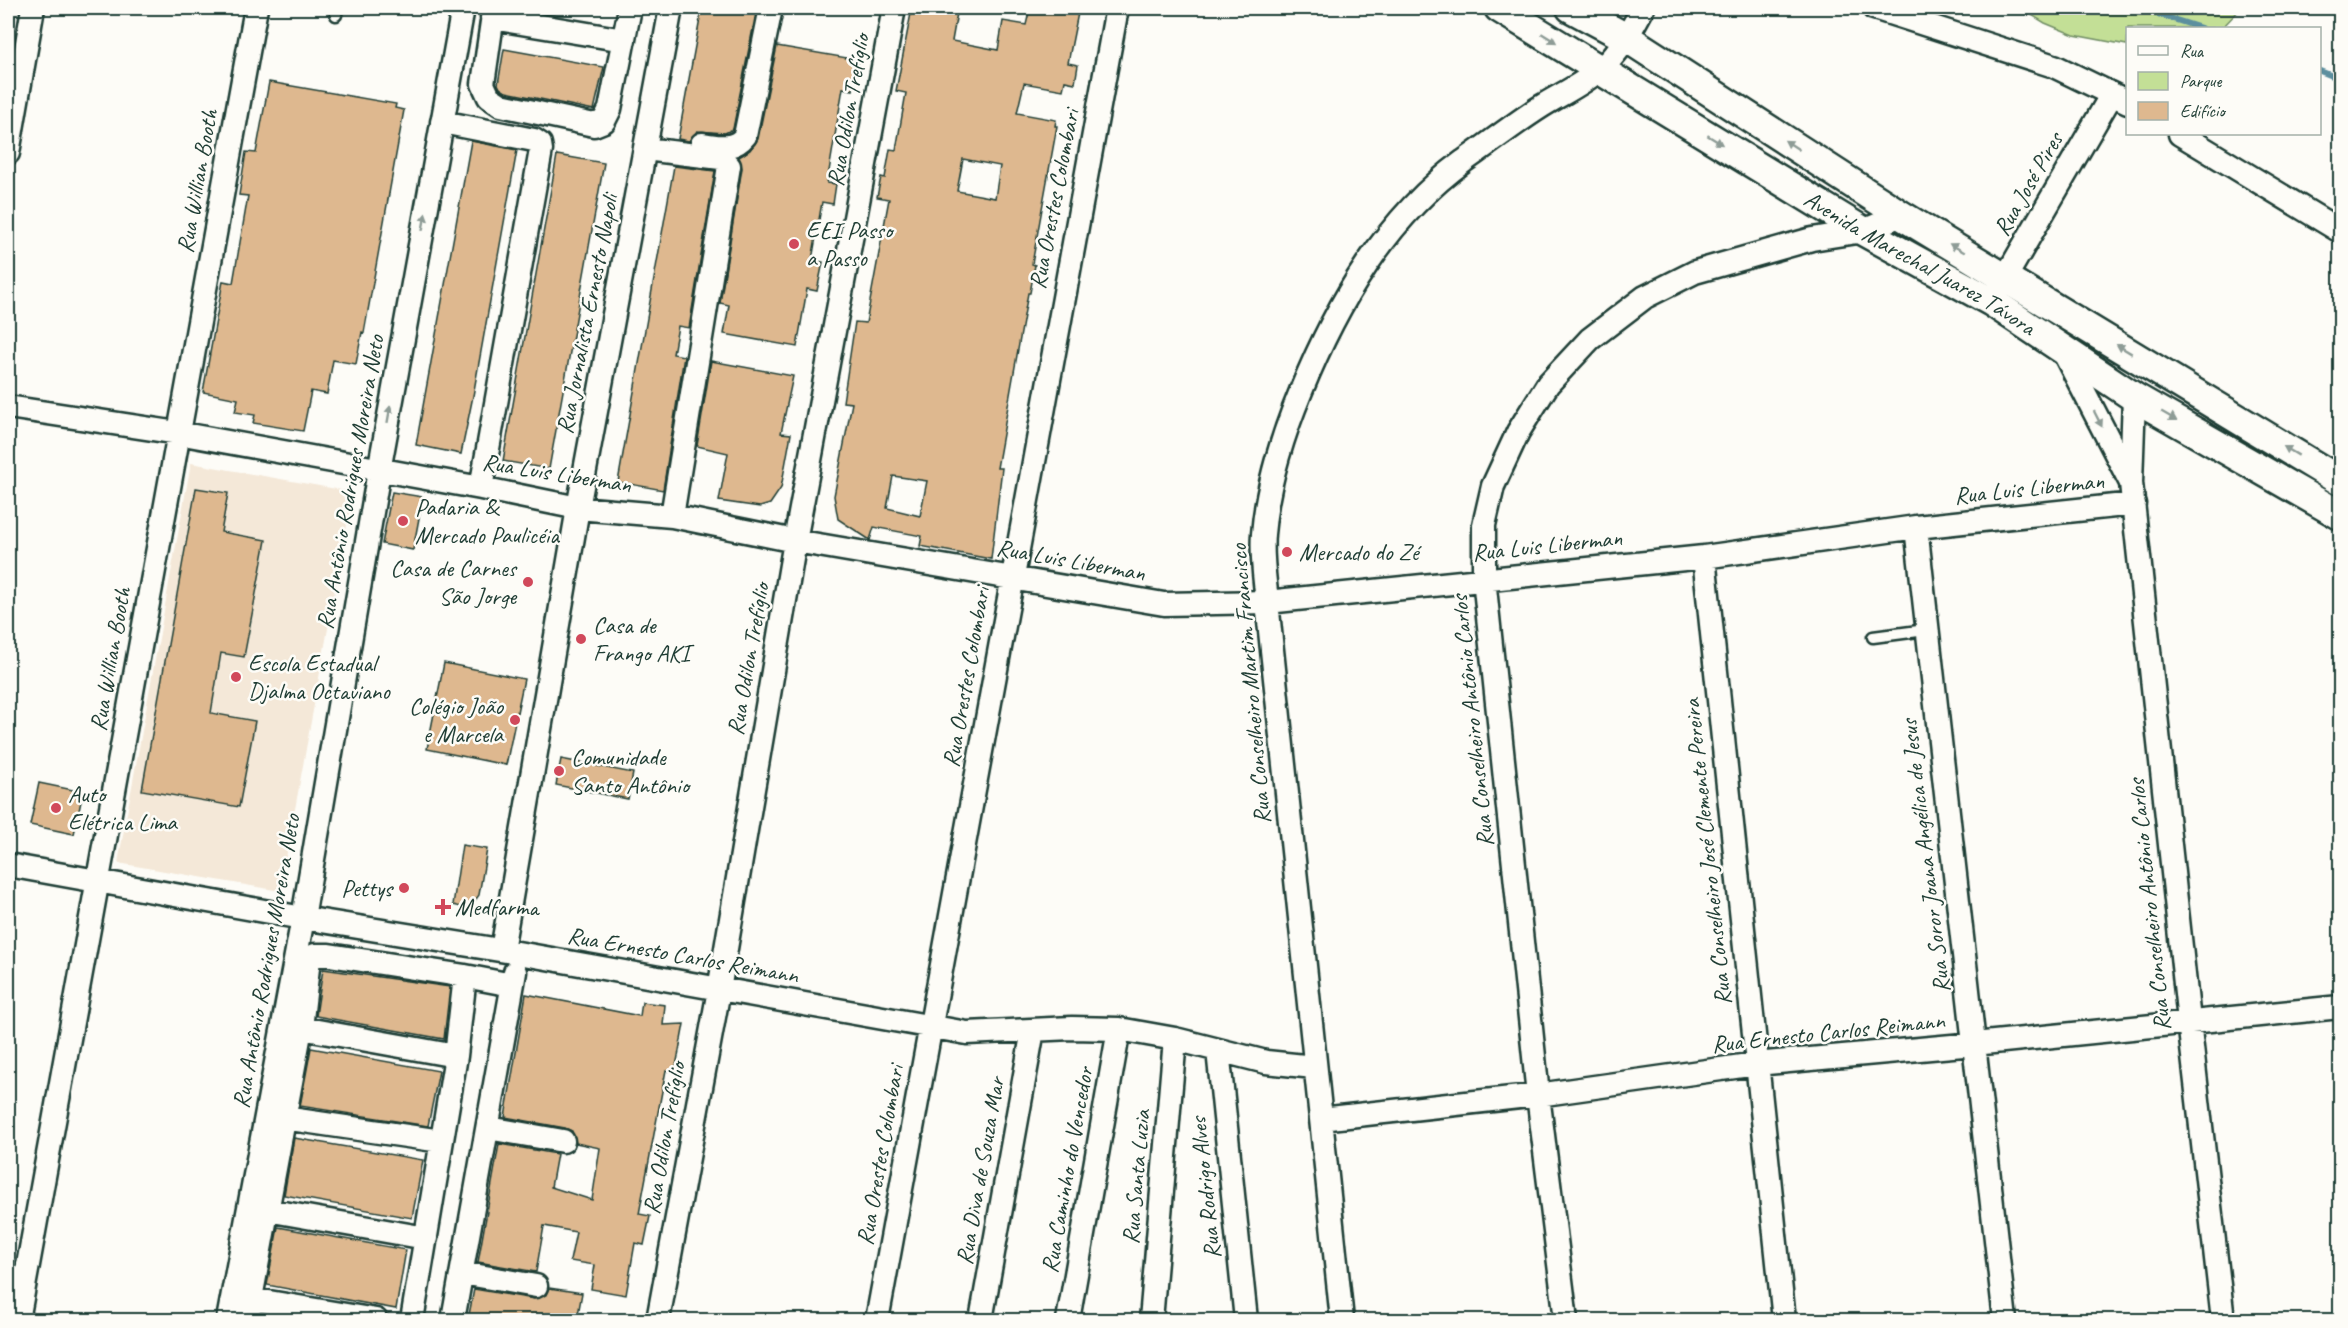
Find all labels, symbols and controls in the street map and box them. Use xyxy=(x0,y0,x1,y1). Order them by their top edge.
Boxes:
legend xyxy=(2126,27,2321,135)
street label: Rua Odilon Trefíglio xyxy=(820,29,877,188)
one-way arrow xyxy=(1541,33,1557,44)
text: Rua xyxy=(2180,40,2205,62)
text: Parque xyxy=(2180,70,2222,92)
text: Edifício xyxy=(2180,100,2226,122)
street label: Rua Orestes Colombari xyxy=(1022,104,1087,291)
street label: Rua Willian Booth xyxy=(170,106,225,255)
street label: Rua José Pires xyxy=(1986,125,2071,241)
one-way arrow xyxy=(1707,135,1723,146)
one-way arrow xyxy=(1784,139,1800,150)
street label: Avenida Marechal Juarez Távora xyxy=(1799,184,2042,343)
street label: Rua Jornalista Ernesto Napoli xyxy=(549,189,625,436)
one-way arrow xyxy=(420,212,429,231)
place label: EEI Passo a Passo xyxy=(806,215,895,273)
marker: EEI Passo a Passo xyxy=(787,237,801,251)
one-way arrow xyxy=(1949,243,1965,254)
street label: Rua Antônio Rodrigues Moreira Neto xyxy=(309,331,391,631)
one-way arrow xyxy=(2115,344,2132,354)
one-way arrow xyxy=(385,404,394,423)
one-way arrow xyxy=(2094,411,2103,428)
one-way arrow xyxy=(2160,411,2177,421)
one-way arrow xyxy=(2283,445,2299,456)
street label: Rua Luis Liberman xyxy=(480,446,634,500)
street label: Rua Luis Liberman xyxy=(1953,465,2106,511)
place label: Padaria & Mercado Paulicéia xyxy=(415,492,560,550)
marker: Padaria & Mercado Paulicéia xyxy=(396,514,410,528)
street label: Rua Luis Liberman xyxy=(1471,522,1624,568)
street label: Rua Luis Liberman xyxy=(994,532,1148,588)
place label: Mercado do Zé xyxy=(1299,537,1423,567)
street label: Rua Conselheiro Martim Francisco xyxy=(1223,541,1277,825)
marker: Mercado do Zé xyxy=(1280,545,1294,559)
place label: Casa de Carnes São Jorge xyxy=(390,553,518,611)
marker: Casa de Carnes São Jorge xyxy=(521,575,535,589)
street label: Rua Odilon Trefíglio xyxy=(720,578,777,737)
street label: Rua Orestes Colombari xyxy=(935,582,997,769)
street label: Rua Willian Booth xyxy=(83,584,138,733)
street label: Rua Conselheiro Antônio Carlos xyxy=(1444,591,1500,848)
place label: Casa de Frango AKI xyxy=(593,610,695,668)
marker: Casa de Frango AKI xyxy=(574,632,588,646)
place label: Escola Estadual Djalma Octaviano xyxy=(248,648,391,706)
marker: Escola Estadual Djalma Octaviano xyxy=(229,670,243,684)
place label: Colégio João e Marcela xyxy=(409,691,505,749)
street label: Rua Conselheiro José Clemente Pereira xyxy=(1676,696,1738,1007)
marker: Colégio João e Marcela xyxy=(508,713,522,727)
street label: Rua Soror Joana Angélica de Jesus xyxy=(1893,716,1957,995)
place label: Comunidade Santo Antônio xyxy=(571,742,691,800)
marker: Comunidade Santo Antônio xyxy=(552,764,566,778)
street label: Rua Conselheiro Antônio Carlos xyxy=(2121,775,2177,1032)
place label: Auto Elétrica Lima xyxy=(68,779,178,837)
marker: Auto Elétrica Lima xyxy=(49,801,63,815)
street label: Rua Antônio Rodrigues Moreira Neto xyxy=(225,810,307,1110)
place label: Pettys xyxy=(341,873,395,903)
marker: Pettys xyxy=(397,881,411,895)
place label: Medfarma xyxy=(455,892,540,922)
marker: Medfarma xyxy=(436,900,450,914)
street label: Rua Ernesto Carlos Reimann xyxy=(565,920,802,990)
street label: Rua Ernesto Carlos Reimann xyxy=(1710,1005,1947,1059)
street label: Rua Odilon Trefíglio xyxy=(636,1057,693,1216)
street label: Rua Orestes Colombari xyxy=(849,1060,911,1247)
street label: Rua Caminho do Vencedor xyxy=(1034,1062,1100,1275)
street label: Rua Diva de Souza Mar xyxy=(949,1073,1012,1267)
street label: Rua Santa Luzia xyxy=(1115,1107,1157,1245)
street label: Rua Rodrigo Alves xyxy=(1182,1114,1227,1260)

